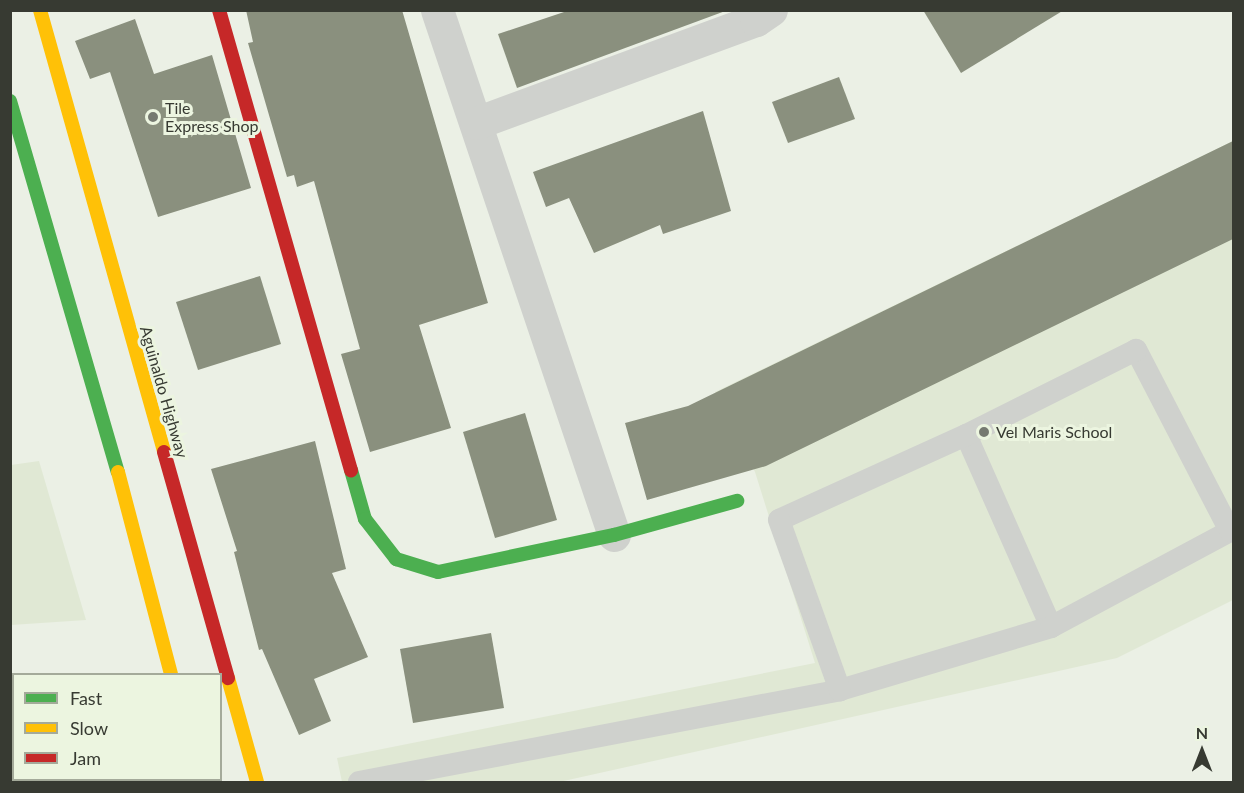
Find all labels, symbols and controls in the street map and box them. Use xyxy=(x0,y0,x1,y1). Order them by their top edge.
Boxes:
place label: Tile Express Shop xyxy=(165,98,259,136)
marker: Tile Express Shop xyxy=(146,110,160,124)
street label: Aguinaldo Highway xyxy=(136,324,192,460)
place label: Vel Maris School xyxy=(996,422,1112,442)
marker: Vel Maris School xyxy=(977,425,991,439)
legend xyxy=(12,673,222,781)
text: Fast xyxy=(70,687,102,709)
text: Slow xyxy=(70,717,108,739)
north arrow xyxy=(1172,721,1232,781)
text: N xyxy=(1196,723,1208,742)
text: Jam xyxy=(70,747,101,769)

